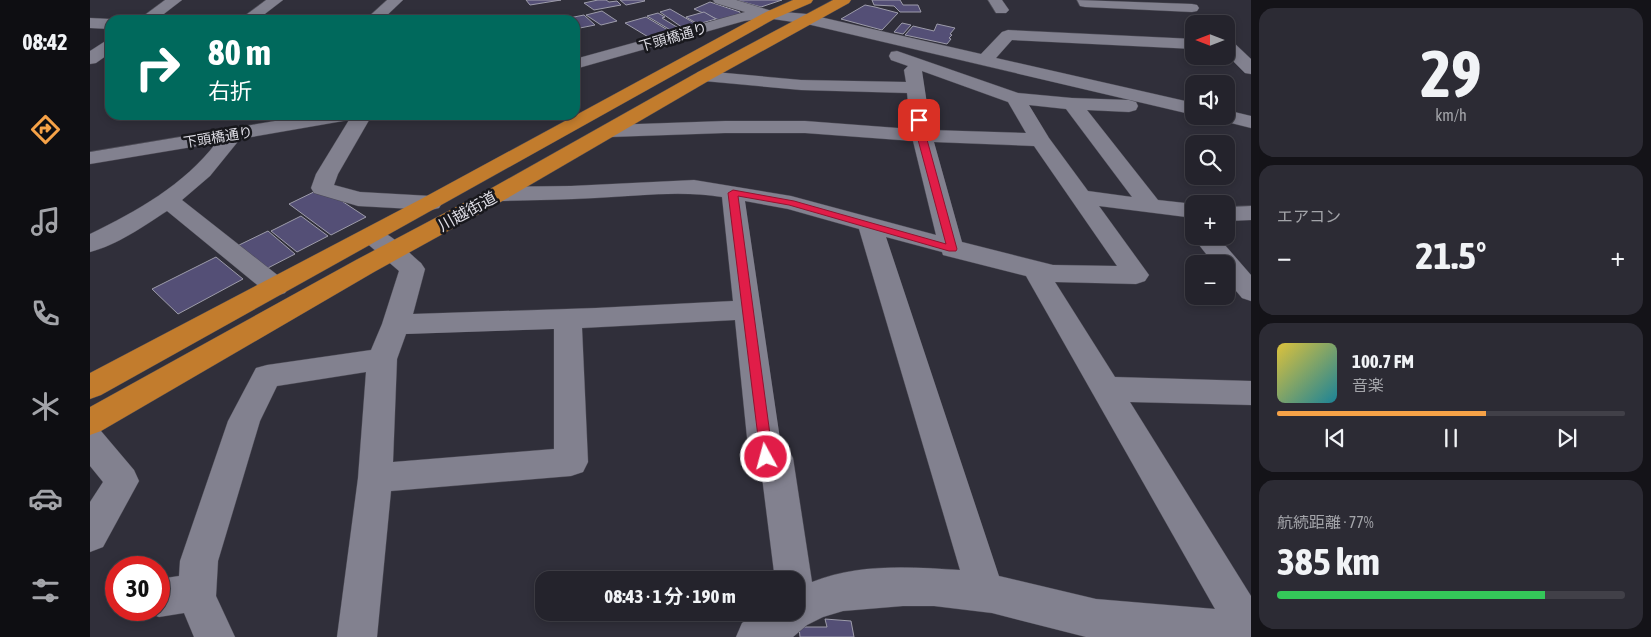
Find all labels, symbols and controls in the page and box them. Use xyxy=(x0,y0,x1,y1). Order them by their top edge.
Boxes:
north arrow xyxy=(1185,15,1235,65)
map controls xyxy=(1185,15,1235,305)
street label: 下頭橋通り xyxy=(637,20,709,54)
text: 08:42 xyxy=(22,29,68,55)
text: 80 m xyxy=(208,32,271,72)
icon: right xyxy=(125,35,190,100)
text: 29 xyxy=(1420,36,1482,111)
button: sound xyxy=(1185,75,1235,125)
text: 右折 xyxy=(208,78,252,104)
pin xyxy=(898,99,940,141)
icon: arrive xyxy=(905,106,933,134)
text: km/h xyxy=(1435,106,1467,124)
icon: directions xyxy=(28,112,63,147)
street label: 下頭橋通り xyxy=(182,124,254,150)
button: search xyxy=(1185,135,1235,185)
street label: 川越街道 xyxy=(435,188,499,234)
button: + xyxy=(1185,195,1235,245)
icon: music xyxy=(28,204,63,239)
text: エアコン xyxy=(1277,207,1341,225)
text: 21.5° xyxy=(1416,234,1486,277)
text: − xyxy=(1277,240,1292,272)
text: + xyxy=(1610,240,1625,272)
button: − xyxy=(1185,255,1235,305)
icon: phone xyxy=(28,296,63,331)
text: 100.7 FM xyxy=(1352,350,1414,372)
text: 音楽 xyxy=(1352,376,1384,394)
icon: climate xyxy=(28,389,63,424)
icon: previous xyxy=(1321,424,1349,452)
icon: pause xyxy=(1437,424,1465,452)
icon: next xyxy=(1553,424,1581,452)
position arrow xyxy=(739,430,791,482)
icon: car xyxy=(28,481,63,516)
text: 航続距離 · 77% xyxy=(1277,513,1374,531)
text: 385 km xyxy=(1277,540,1380,583)
speed limit sign: 30 xyxy=(105,556,170,621)
icon: filters xyxy=(28,573,63,608)
text: 08:43 · 1 分 · 190 m xyxy=(604,585,736,607)

